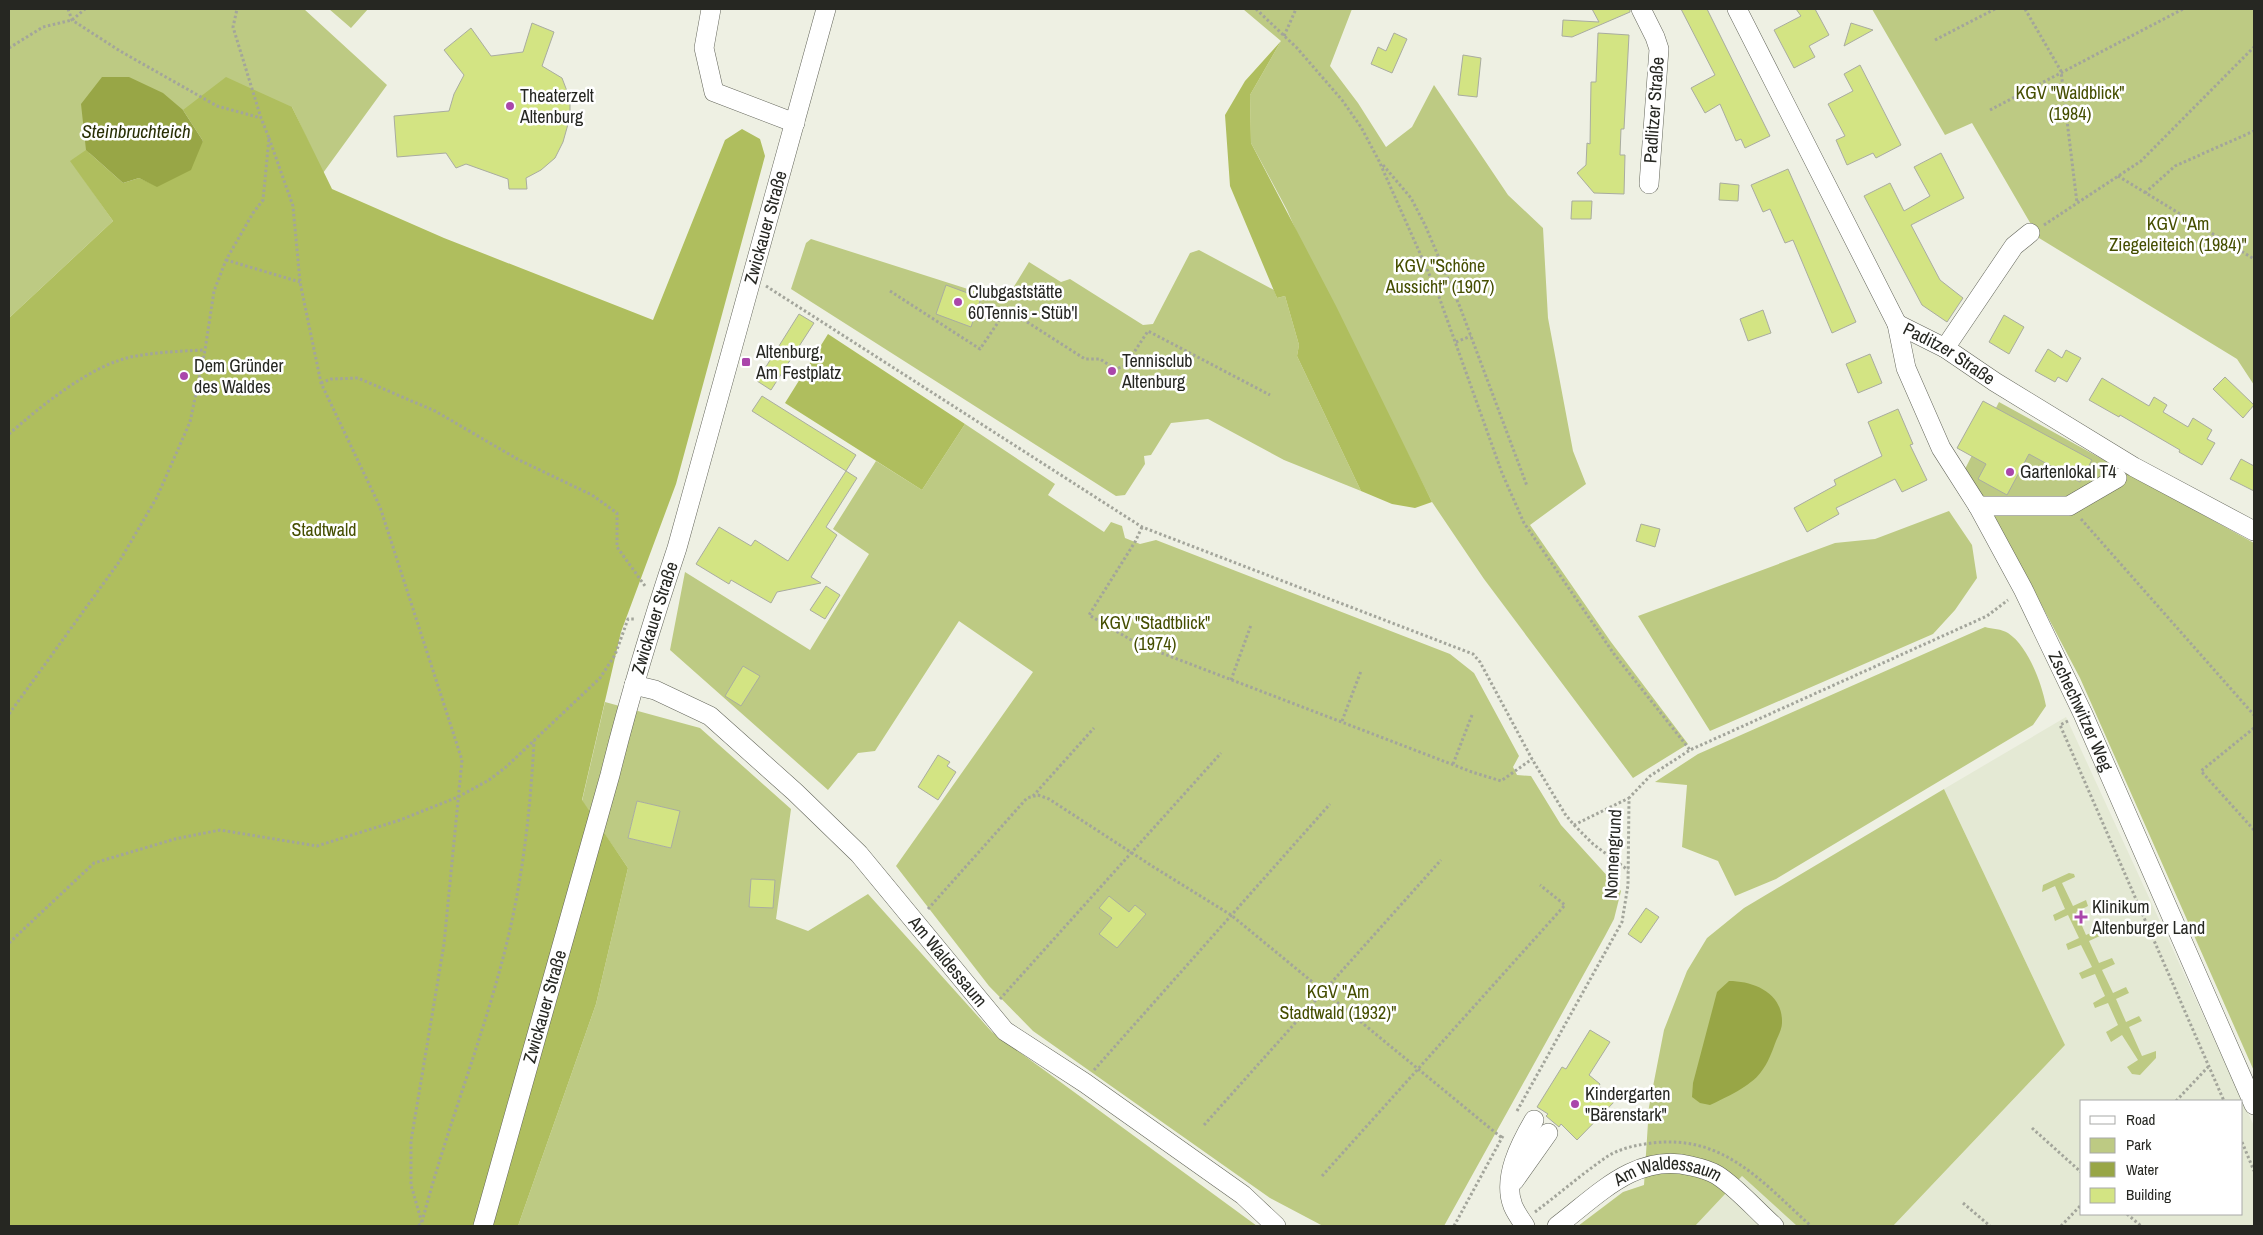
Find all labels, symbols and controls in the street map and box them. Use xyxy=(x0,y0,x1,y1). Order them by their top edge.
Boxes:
street label: Padlitzer Straße xyxy=(1637,56,1670,164)
park label: KGV "Waldblick" (1984) xyxy=(2015,80,2125,126)
place label: Theaterzelt Altenburg xyxy=(519,83,594,129)
marker: Theaterzelt Altenburg xyxy=(504,100,516,112)
water label: Steinbruchteich xyxy=(81,118,191,144)
street label: Zwickauer Straße xyxy=(738,168,793,287)
park label: KGV "Am Ziegeleiteich (1984)" xyxy=(2109,211,2247,257)
park label: KGV "Schöne Aussicht" (1907) xyxy=(1385,253,1494,299)
place label: Clubgaststätte 60Tennis - Stüb'l xyxy=(968,279,1078,325)
marker: Clubgaststätte 60Tennis - Stüb'l xyxy=(952,296,964,308)
street label: Paditzer Straße xyxy=(1899,316,2000,391)
place label: Altenburg, Am Festplatz xyxy=(755,339,841,385)
place label: Tennisclub Altenburg xyxy=(1121,348,1193,394)
place label: Dem Gründer des Waldes xyxy=(194,353,283,399)
marker: Altenburg, Am Festplatz xyxy=(740,356,752,368)
marker: Tennisclub Altenburg xyxy=(1106,365,1118,377)
marker: Dem Gründer des Waldes xyxy=(178,370,190,382)
place label: Gartenlokal T4 xyxy=(2020,459,2117,484)
marker: Gartenlokal T4 xyxy=(2004,466,2016,478)
park label: Stadtwald xyxy=(292,517,356,542)
street label: Zwickauer Straße xyxy=(625,558,684,677)
park label: KGV "Stadtblick" (1974) xyxy=(1100,610,1210,656)
street label: Zschechwitzer Weg xyxy=(2043,647,2120,776)
street label: Nonnengrund xyxy=(1598,809,1627,899)
place label: Klinikum Altenburger Land xyxy=(2091,894,2205,940)
street label: Am Waldessaum xyxy=(902,910,993,1012)
marker: Klinikum Altenburger Land xyxy=(2074,910,2088,924)
street label: Zwickauer Straße xyxy=(516,947,572,1066)
park label: KGV "Am Stadtwald (1932)" xyxy=(1280,979,1396,1025)
place label: Kindergarten "Bärenstark" xyxy=(1585,1081,1670,1127)
marker: Kindergarten "Bärenstark" xyxy=(1569,1098,1581,1110)
legend xyxy=(2080,1100,2243,1215)
text: Road xyxy=(2126,1109,2155,1130)
text: Park xyxy=(2126,1134,2152,1155)
street label: Am Waldessaum xyxy=(1608,1150,1727,1192)
text: Water xyxy=(2126,1159,2158,1180)
text: Building xyxy=(2126,1184,2171,1205)

